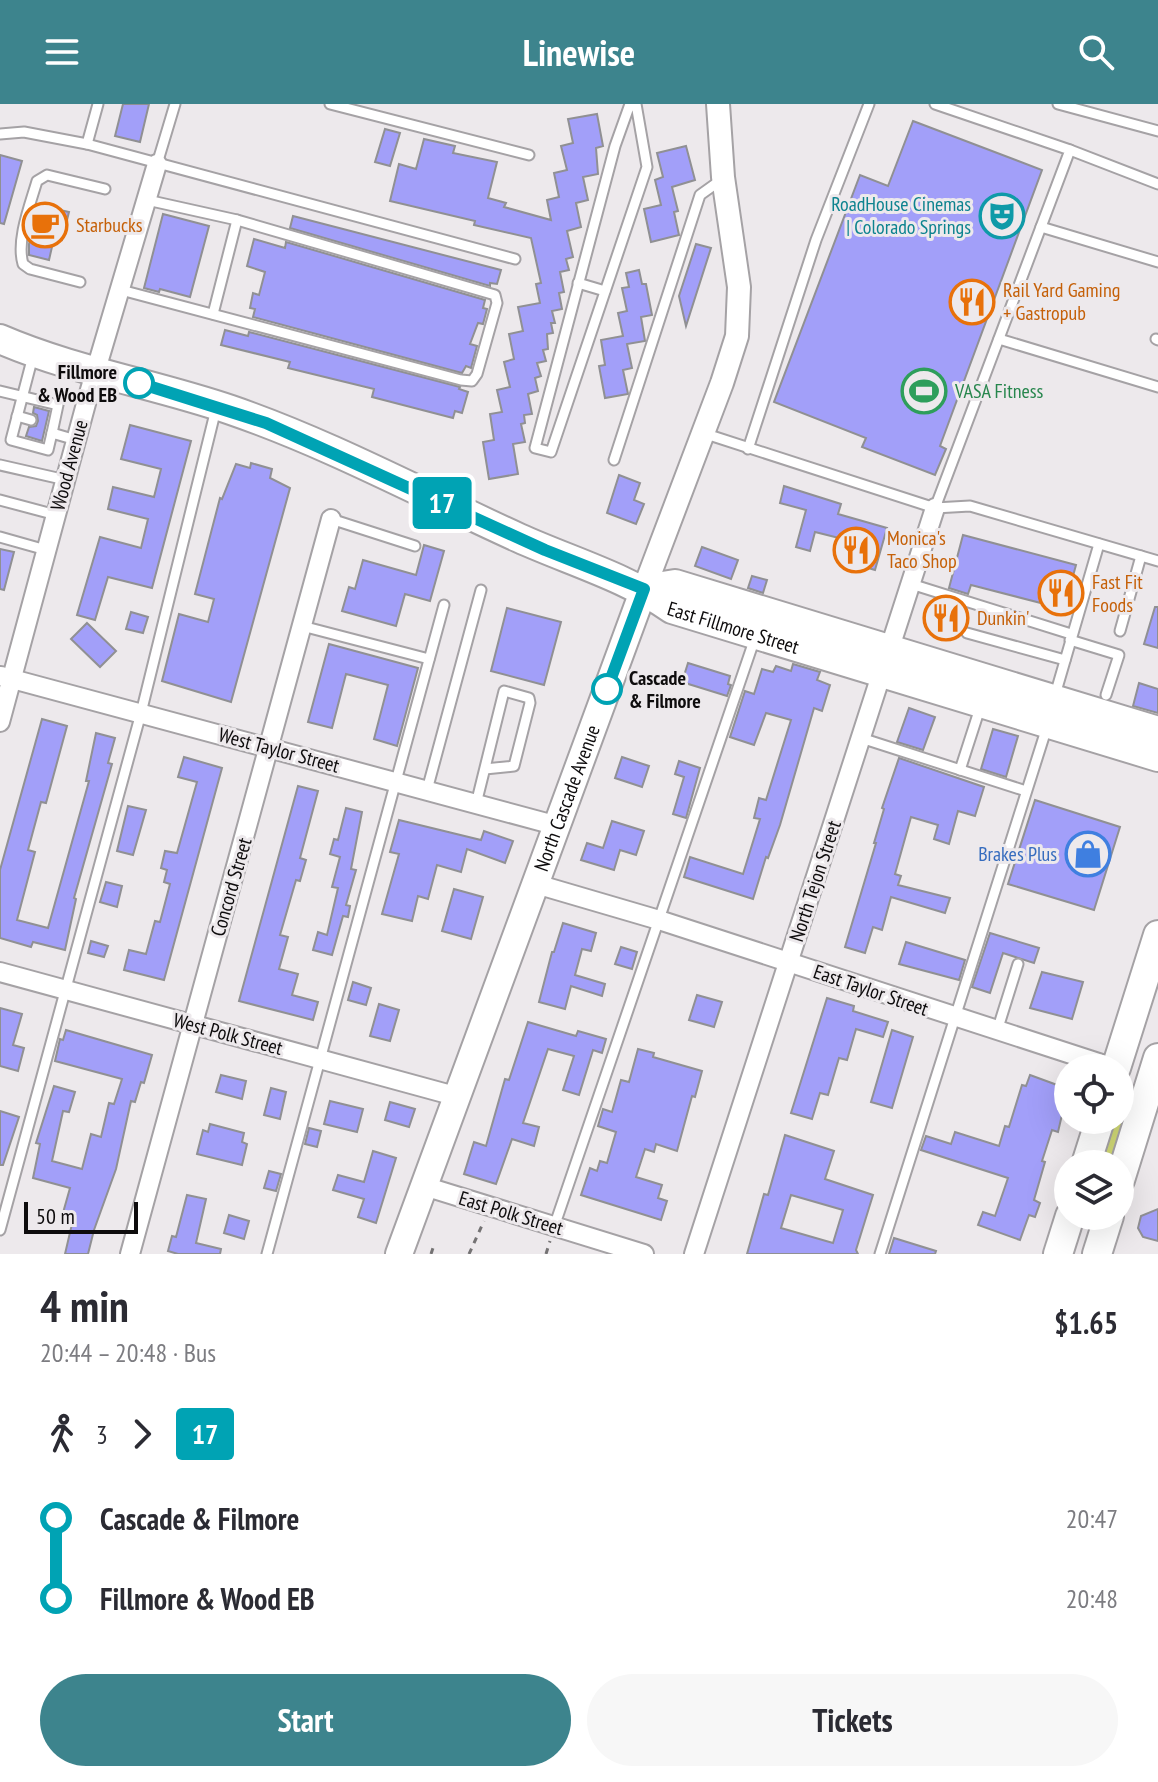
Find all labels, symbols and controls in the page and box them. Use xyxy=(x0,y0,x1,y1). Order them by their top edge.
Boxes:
text: Linewise xyxy=(523,29,635,76)
icon: menu xyxy=(40,30,84,74)
icon: search xyxy=(1074,30,1118,74)
place label: RoadHouse Cinemas | Colorado Springs xyxy=(831,191,971,240)
theatre icon: RoadHouse Cinemas | Colorado Springs xyxy=(978,192,1026,240)
cafe icon: Starbucks xyxy=(21,201,69,249)
place label: Starbucks xyxy=(76,212,143,238)
place label: Rail Yard Gaming + Gastropub xyxy=(1003,277,1120,326)
restaurant icon: Rail Yard Gaming + Gastropub xyxy=(948,278,996,326)
place label: Fillmore & Wood EB xyxy=(37,359,117,408)
sports icon: VASA Fitness xyxy=(900,367,948,415)
marker: Fillmore & Wood EB xyxy=(124,368,154,398)
place label: VASA Fitness xyxy=(954,378,1043,404)
street label: Wood Avenue xyxy=(44,417,94,513)
line badge: 17 xyxy=(406,477,478,529)
text: 17 xyxy=(429,484,455,521)
place label: Monica's Taco Shop xyxy=(887,525,957,574)
restaurant icon: Monica's Taco Shop xyxy=(832,526,880,574)
restaurant icon: Fast Fit Foods xyxy=(1037,569,1085,617)
place label: Fast Fit Foods xyxy=(1092,569,1143,618)
restaurant icon: Dunkin' xyxy=(922,594,970,642)
street label: East Fillmore Street xyxy=(664,595,802,660)
place label: Dunkin' xyxy=(977,605,1029,631)
place label: Cascade & Filmore xyxy=(629,665,701,714)
marker: Cascade & Filmore xyxy=(592,674,622,704)
street label: West Taylor Street xyxy=(216,721,343,779)
street label: North Cascade Avenue xyxy=(528,721,606,875)
street label: North Tejon Street xyxy=(783,817,847,945)
shop icon: Brakes Plus xyxy=(1064,830,1112,878)
street label: Concord Street xyxy=(205,834,258,939)
place label: Brakes Plus xyxy=(978,841,1057,867)
street label: East Taylor Street xyxy=(810,958,932,1022)
street label: West Polk Street xyxy=(170,1007,286,1061)
map controls xyxy=(1054,1054,1134,1230)
button: locate xyxy=(1054,1054,1134,1134)
button: layers xyxy=(1054,1150,1134,1230)
street label: East Polk Street xyxy=(456,1185,567,1241)
scale bar xyxy=(24,1198,138,1234)
text: 50 m xyxy=(36,1202,75,1230)
text: 4 min xyxy=(40,1277,129,1334)
text: $1.65 xyxy=(1054,1303,1118,1342)
text: 20:44 – 20:48 · Bus xyxy=(40,1336,216,1369)
icon: walk xyxy=(40,1412,84,1456)
icon: forward xyxy=(120,1412,164,1456)
text: 17 xyxy=(192,1415,218,1452)
text: 3 xyxy=(96,1418,108,1451)
text: Cascade & Filmore xyxy=(100,1499,299,1538)
text: 20:47 xyxy=(1066,1502,1118,1535)
text: Fillmore & Wood EB xyxy=(100,1579,315,1618)
text: 20:48 xyxy=(1066,1582,1118,1615)
button: Start xyxy=(40,1674,571,1766)
button: Tickets xyxy=(587,1674,1118,1766)

